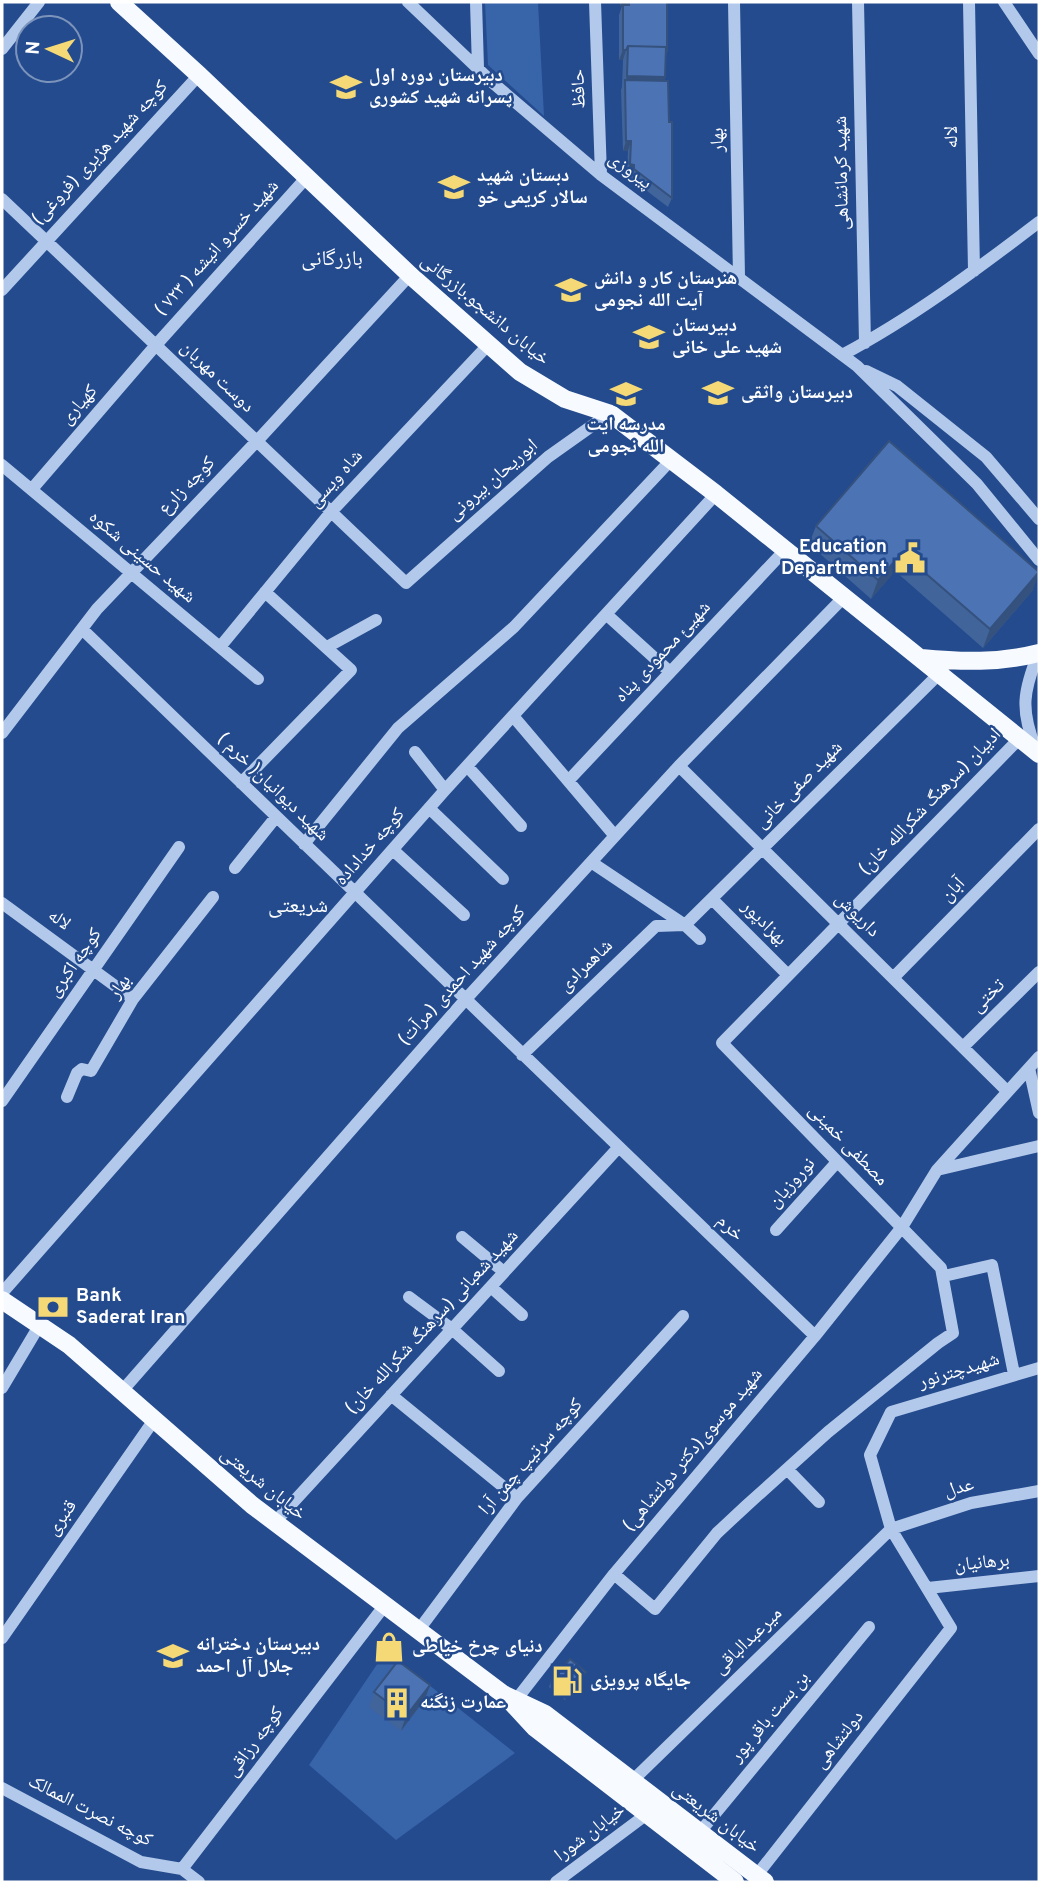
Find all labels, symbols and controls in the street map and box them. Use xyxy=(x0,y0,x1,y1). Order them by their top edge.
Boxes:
north arrow xyxy=(14,14,84,84)
text: N xyxy=(22,40,46,56)
place label: دبیرستان دوره اول پسرانه شهید کشوری xyxy=(369,64,513,110)
street label: حافظ xyxy=(566,69,592,109)
school or university icon: دبیرستان دوره اول پسرانه شهید کشوری xyxy=(329,70,363,104)
street label: کوچه شهید هژیری (فروغی) xyxy=(26,75,174,231)
street label: شهید کرمانشاهی xyxy=(829,116,855,230)
street label: لاله xyxy=(940,126,964,148)
street label: بهار xyxy=(706,127,730,154)
street label: پیروزی xyxy=(603,147,657,195)
place label: دبستان شهید سالار کریمی خو xyxy=(477,164,588,210)
school or university icon: دبستان شهید سالار کریمی خو xyxy=(437,170,471,204)
street label: شهید خسرو انیشه ( ۷۲۳ ) xyxy=(149,175,285,321)
district label: بازرگانی xyxy=(301,246,363,273)
street label: خیابان دانشجو.بازرگانی xyxy=(416,249,554,371)
place label: هنرستان کار و دانش آیت الله نجومی xyxy=(594,267,737,313)
school or university icon: هنرستان کار و دانش آیت الله نجومی xyxy=(554,273,588,307)
place label: دبیرستان شهید علی خانی xyxy=(672,314,782,360)
school or university icon: دبیرستان شهید علی خانی xyxy=(632,320,666,354)
street label: دوست مهربان xyxy=(175,336,259,418)
school or university icon: دبیرستان واثقی xyxy=(701,376,735,410)
school or university icon: مدرسه ایت الله نجومی xyxy=(609,377,643,411)
street label: کهیاری xyxy=(55,380,103,430)
place label: دبیرستان واثقی xyxy=(741,381,853,405)
place label: مدرسه ایت الله نجومی xyxy=(586,413,666,459)
street label: ابوریحان بیرونی xyxy=(443,434,543,526)
street label: شاه ویسی xyxy=(303,445,369,513)
street label: کوچه زارع xyxy=(153,451,221,520)
street label: شهید حسینی شکوه xyxy=(84,505,200,609)
place label: Education Department xyxy=(781,535,887,581)
public building icon: Education Department xyxy=(893,541,927,575)
street label: شهیئ محمودی پناه xyxy=(610,596,716,708)
street label: ادیبان (سرهنگ شکرالله خان) xyxy=(853,723,1007,881)
street label: شهید دیوانیان( خرم ) xyxy=(212,727,334,847)
street label: شهید صفی خانی xyxy=(750,736,848,834)
street label: کوچه خداداده xyxy=(330,803,410,891)
street label: آبان xyxy=(935,872,971,908)
street label: داریوش xyxy=(829,887,885,943)
district label: شریعتی xyxy=(268,893,328,920)
street label: بهزادپور xyxy=(735,894,792,951)
street label: کوچه شهید احمدی (مرآت) xyxy=(393,901,531,1051)
street label: لاله xyxy=(43,904,75,936)
street label: کوچه اکبری xyxy=(42,924,108,1002)
street label: شاهمرادی xyxy=(554,934,618,998)
street label: بهار xyxy=(103,970,137,1005)
street label: تختی xyxy=(966,974,1011,1018)
street label: مصطفی خمینی xyxy=(803,1099,893,1191)
street label: نوروزیان xyxy=(763,1153,821,1213)
street label: خرم xyxy=(711,1209,749,1247)
street label: شهید شعبانی (سرهنگ شکرالله خان) xyxy=(340,1224,524,1420)
place label: Bank Saderat Iran xyxy=(76,1284,185,1330)
bank icon: Bank Saderat Iran xyxy=(36,1290,70,1324)
street label: شهیدچترنور xyxy=(915,1347,1003,1395)
street label: شهید موسوی(دکتر دولتشاهی) xyxy=(618,1363,768,1537)
street label: کوچه سرتیپ چمن آرا xyxy=(474,1393,588,1520)
street label: خیابان شریعتی xyxy=(215,1442,311,1526)
street label: عدل xyxy=(941,1472,977,1503)
street label: قنبری xyxy=(41,1495,83,1541)
street label: برهانیان xyxy=(953,1548,1011,1578)
street label: میرعبدالباقی xyxy=(708,1602,788,1680)
shop icon: دنیای چرخ خیاطی xyxy=(372,1630,406,1664)
place label: دبیرستان دخترانه جلال آل احمد xyxy=(196,1633,320,1679)
place label: دنیای چرخ خیاطی xyxy=(412,1635,543,1659)
school or university icon: دبیرستان دخترانه جلال آل احمد xyxy=(156,1639,190,1673)
fuel station icon: جایگاه پرویزی xyxy=(550,1664,584,1698)
street label: بن بست باقر پور xyxy=(724,1667,815,1768)
place label: جایگاه پرویزی xyxy=(590,1669,691,1693)
building icon: عمارت زنگنه xyxy=(380,1686,414,1720)
place label: عمارت زنگنه xyxy=(420,1691,506,1715)
street label: کوچه رزاقی xyxy=(221,1702,289,1782)
street label: دولتشاهی xyxy=(809,1706,869,1774)
street label: کوچه نصرت الممالک xyxy=(24,1769,156,1853)
street label: خیابان شریعتی xyxy=(667,1777,765,1859)
street label: خیابان شورا xyxy=(550,1799,630,1867)

